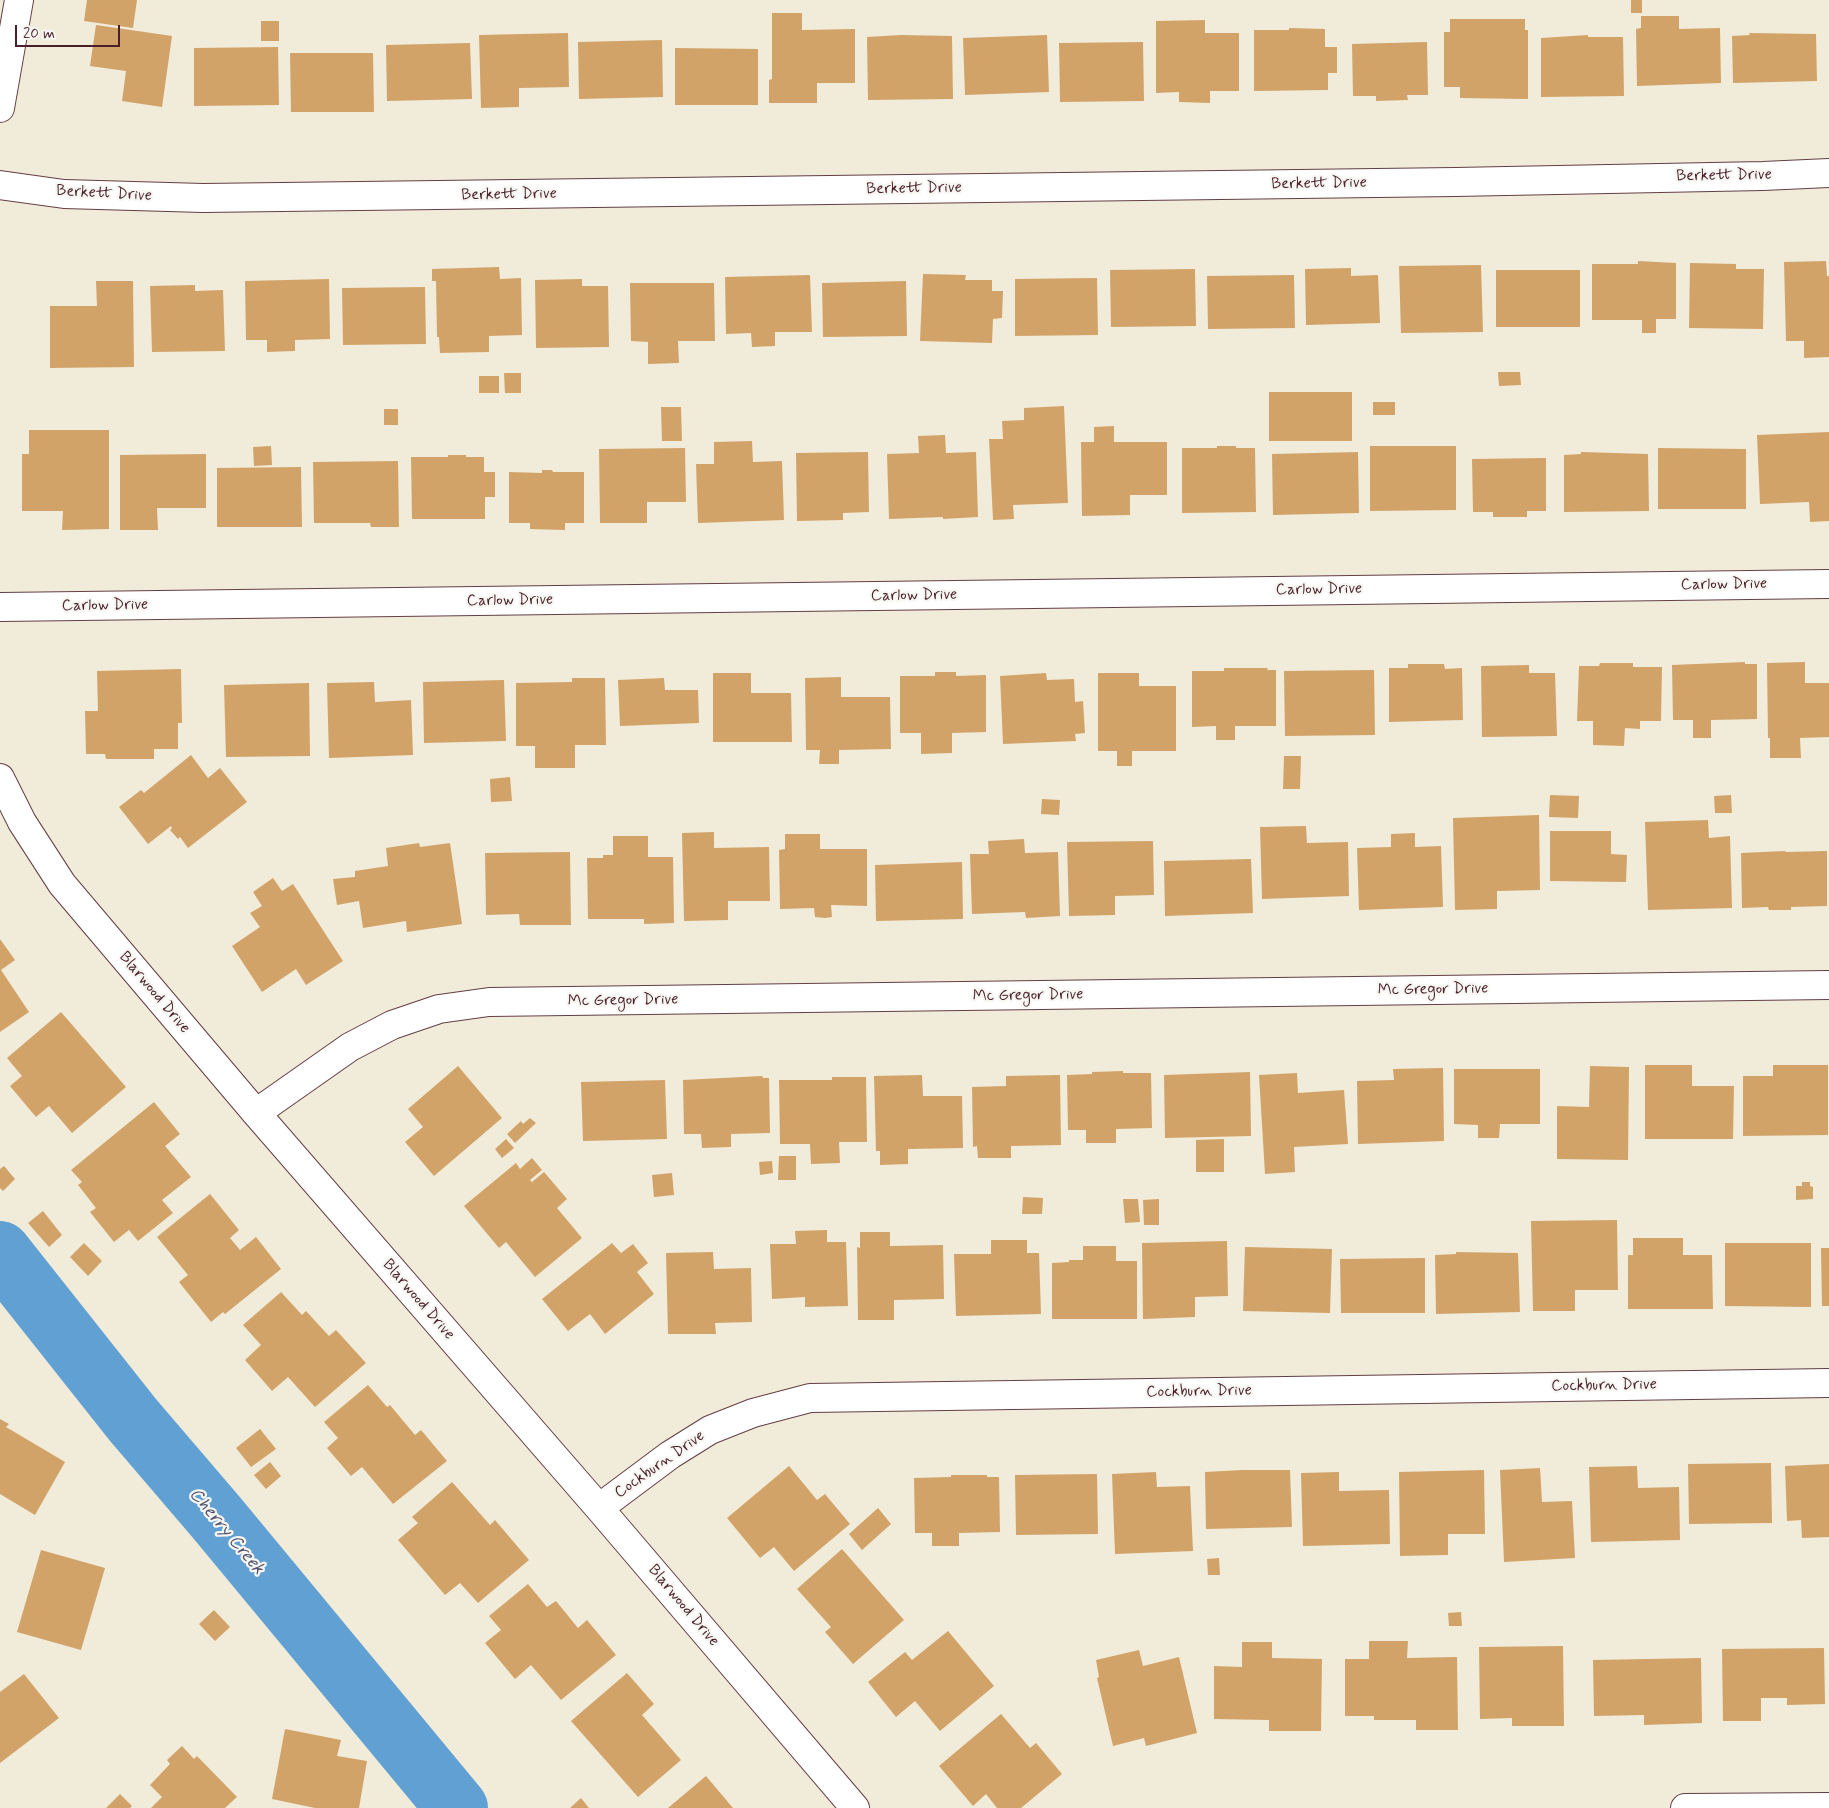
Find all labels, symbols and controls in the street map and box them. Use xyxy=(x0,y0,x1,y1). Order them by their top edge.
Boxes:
scale bar xyxy=(18,15,122,47)
text: 20 m xyxy=(23,24,55,44)
street label: Berkett Drive xyxy=(1676,166,1772,186)
street label: Berkett Drive xyxy=(1271,174,1367,194)
street label: Berkett Drive xyxy=(866,179,962,199)
street label: Berkett Drive xyxy=(56,182,152,206)
street label: Berkett Drive xyxy=(461,185,557,205)
street label: Carlow Drive xyxy=(1681,575,1767,595)
street label: Carlow Drive xyxy=(1276,580,1362,600)
street label: Carlow Drive xyxy=(871,586,957,606)
street label: Carlow Drive xyxy=(467,591,553,611)
street label: Carlow Drive xyxy=(62,596,148,616)
street label: Blarwood Drive xyxy=(114,948,194,1038)
street label: Mc Gregor Drive xyxy=(1377,979,1489,1001)
street label: Mc Gregor Drive xyxy=(972,985,1084,1007)
street label: Mc Gregor Drive xyxy=(567,990,679,1012)
street label: Blarwood Drive xyxy=(378,1256,458,1344)
street label: Cockburn Drive xyxy=(1551,1375,1657,1397)
street label: Cockburn Drive xyxy=(1146,1381,1252,1403)
street label: Cockburn Drive xyxy=(611,1427,709,1503)
water label: Cherry Creek xyxy=(184,1484,268,1580)
street label: Blarwood Drive xyxy=(643,1561,723,1651)

